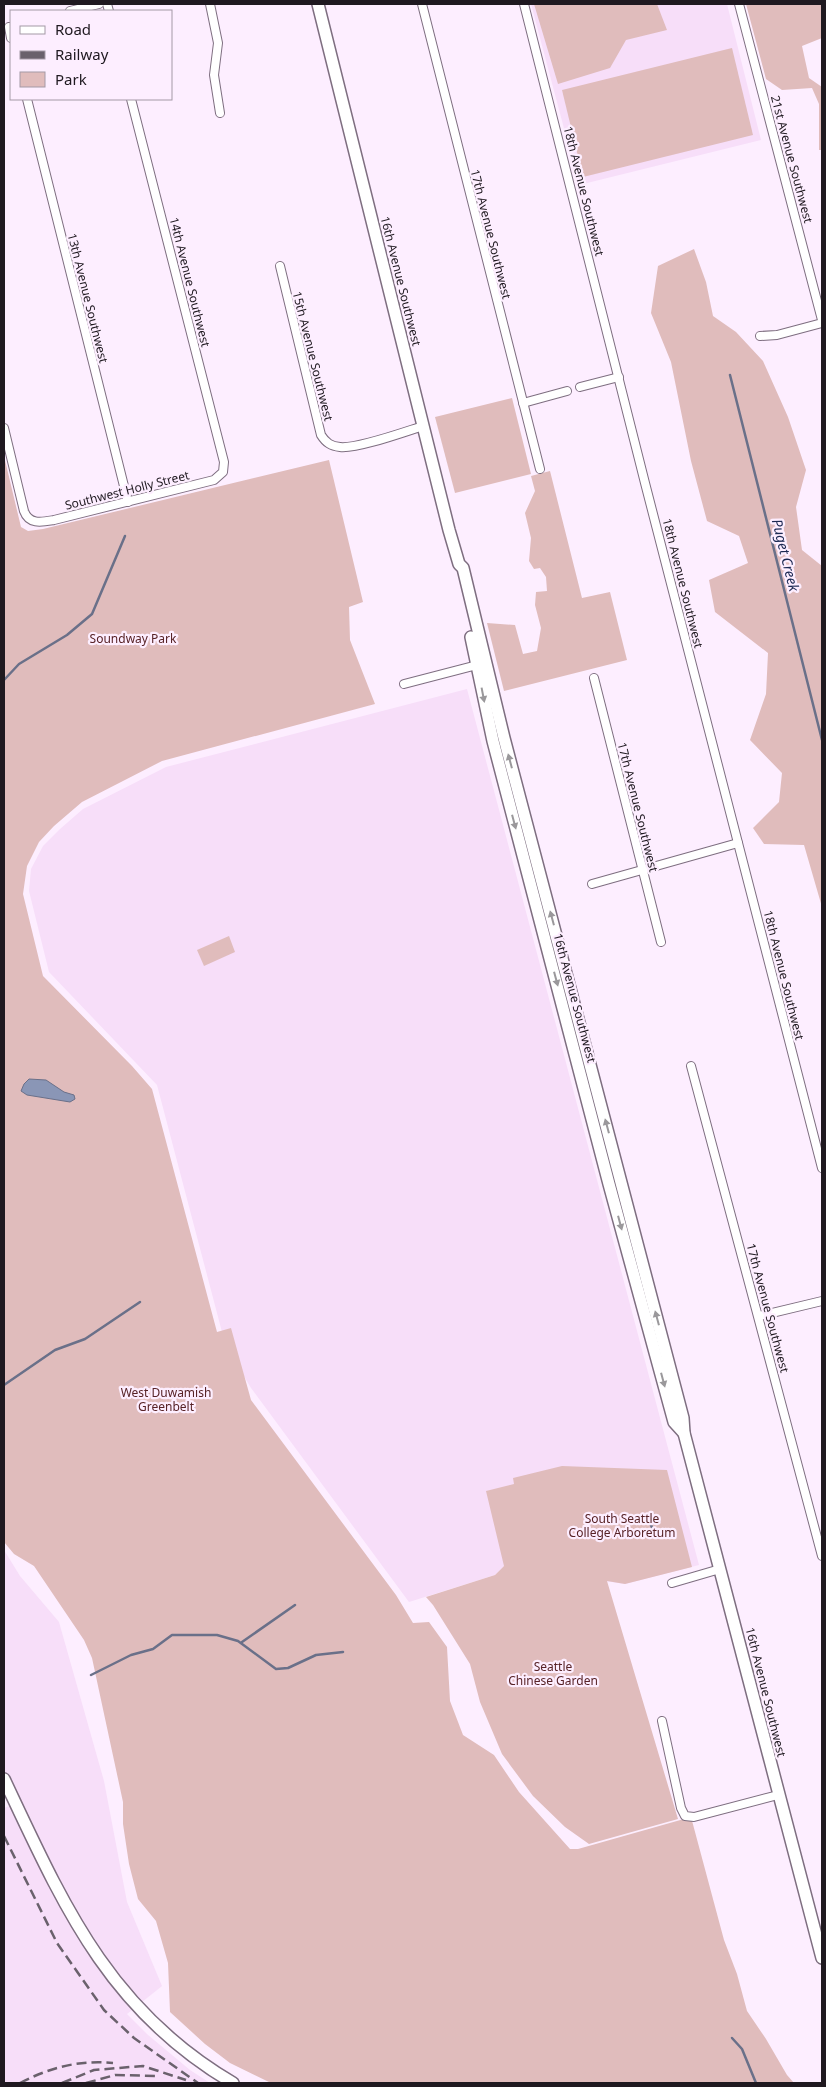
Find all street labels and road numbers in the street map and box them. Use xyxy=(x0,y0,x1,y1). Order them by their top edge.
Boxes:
street label: 21st Avenue Southwest xyxy=(767,93,817,225)
street label: 18th Avenue Southwest xyxy=(560,124,609,258)
street label: 17th Avenue Southwest xyxy=(467,167,516,301)
street label: 16th Avenue Southwest xyxy=(377,214,426,348)
street label: 14th Avenue Southwest xyxy=(166,215,215,349)
street label: 13th Avenue Southwest xyxy=(64,231,113,365)
street label: 15th Avenue Southwest xyxy=(289,289,338,423)
street label: Southwest Holly Street xyxy=(63,466,192,514)
street label: 18th Avenue Southwest xyxy=(659,516,708,650)
street label: 17th Avenue Southwest xyxy=(614,740,663,874)
street label: 18th Avenue Southwest xyxy=(760,908,809,1042)
street label: 16th Avenue Southwest xyxy=(550,931,601,1065)
street label: 17th Avenue Southwest xyxy=(743,1241,794,1375)
street label: 16th Avenue Southwest xyxy=(742,1625,791,1759)

